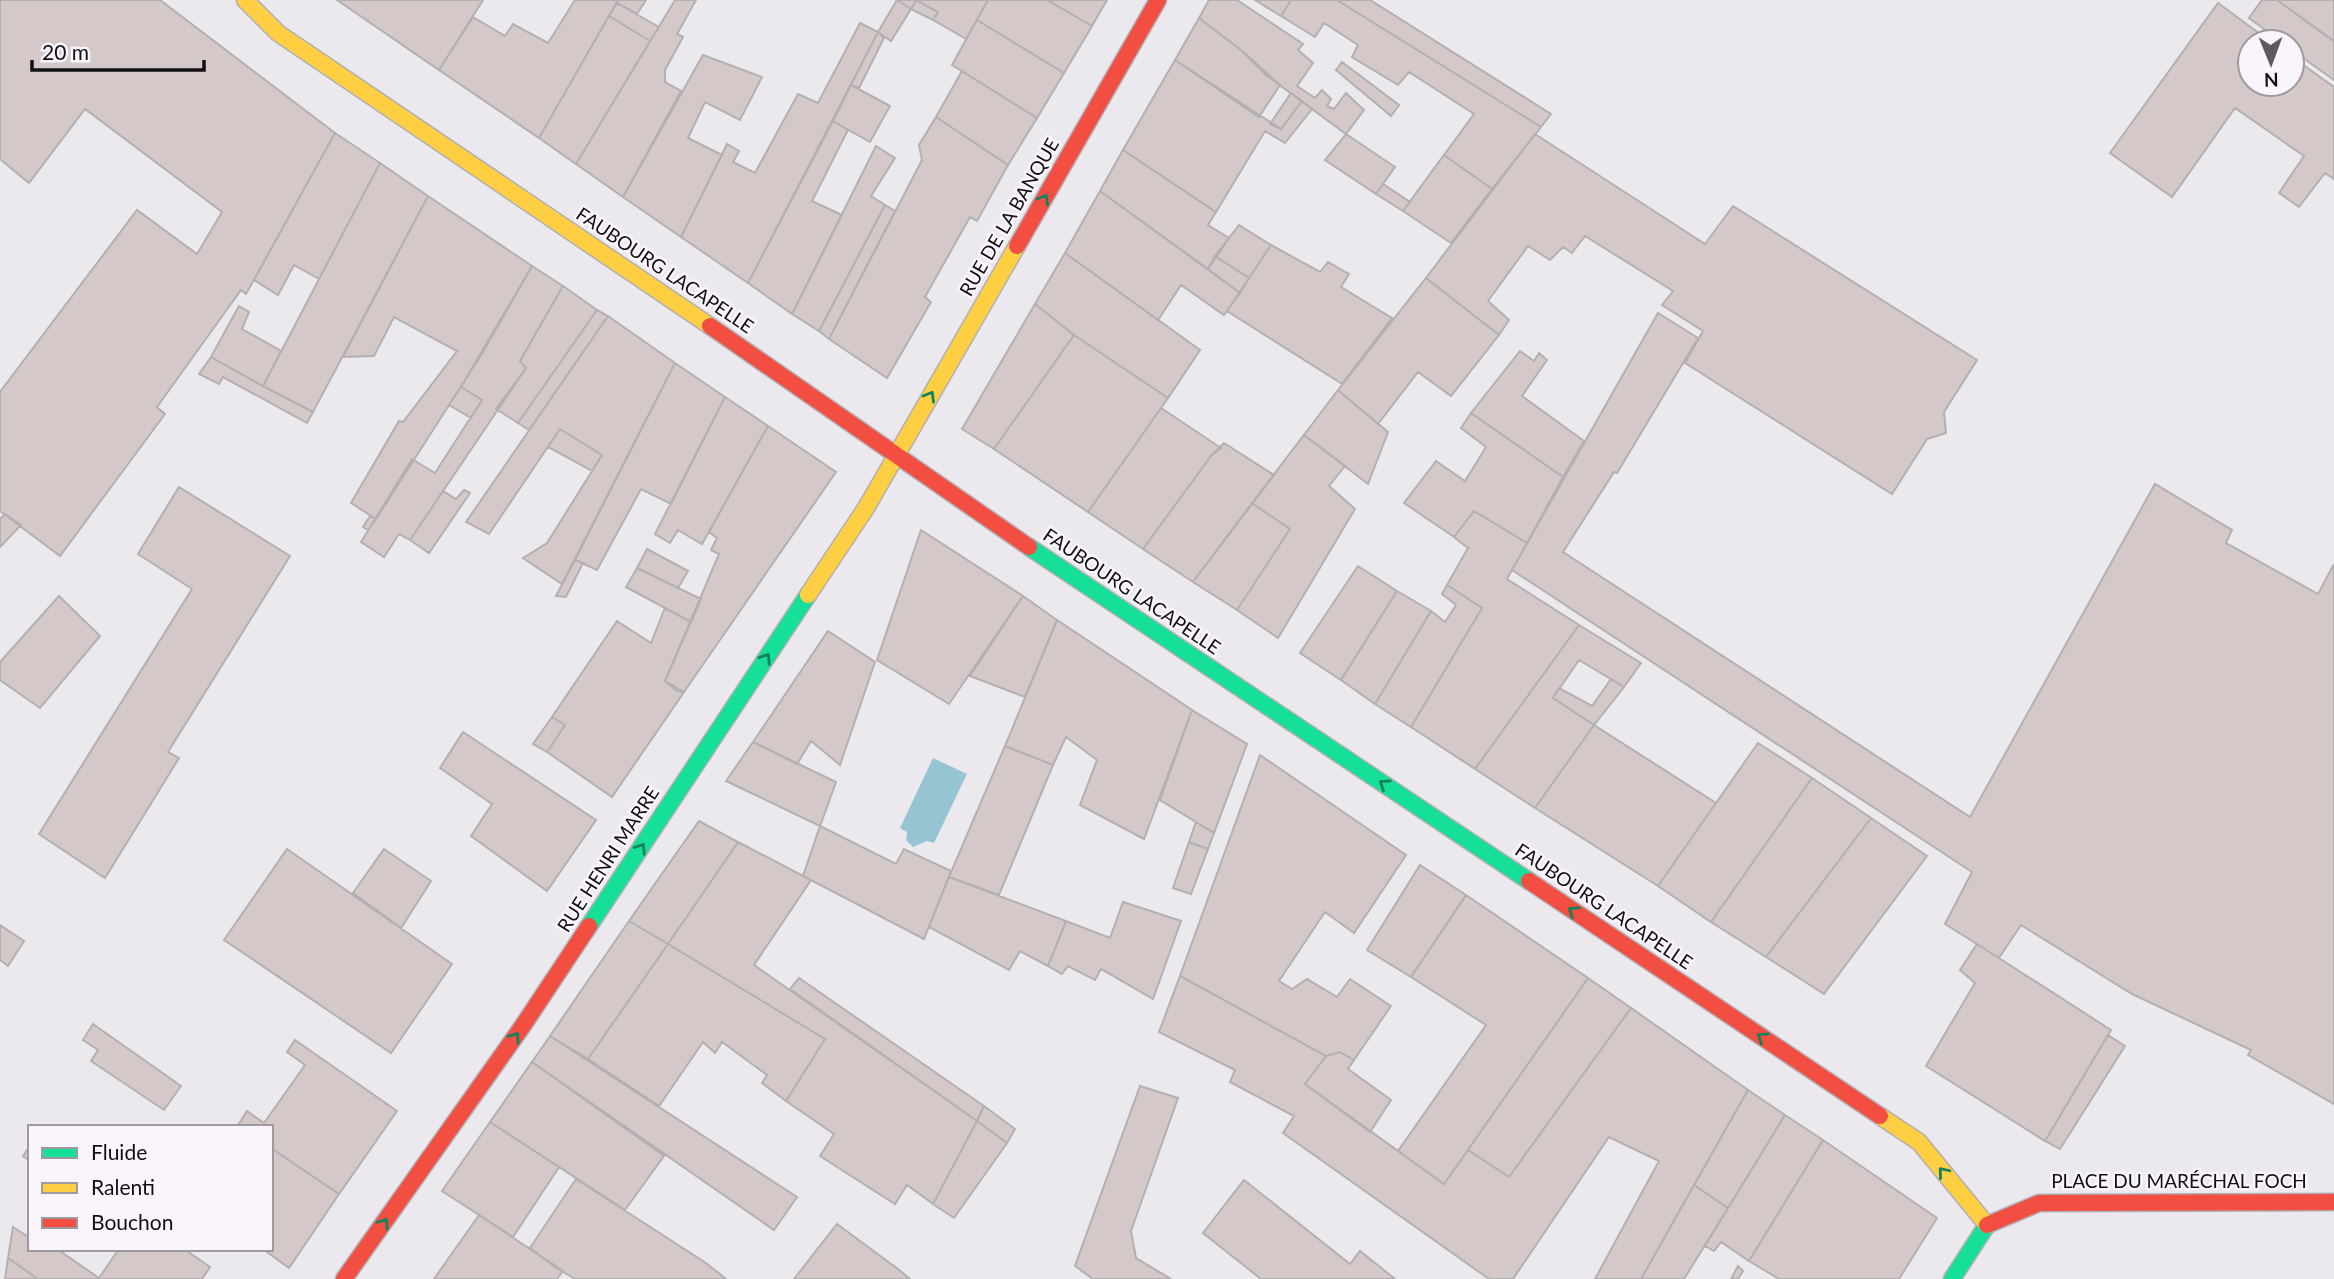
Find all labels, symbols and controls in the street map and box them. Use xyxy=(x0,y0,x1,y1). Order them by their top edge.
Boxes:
scale bar xyxy=(32,28,203,72)
north arrow xyxy=(2236,28,2306,98)
text: 20 m xyxy=(42,39,89,64)
text: N xyxy=(2264,69,2279,92)
street label: RUE DE LA BANQUE xyxy=(954,134,1063,300)
one-way arrow xyxy=(1035,194,1048,207)
street label: FAUBOURG LACAPELLE xyxy=(572,202,758,338)
one-way arrow xyxy=(922,391,935,404)
street label: FAUBOURG LACAPELLE xyxy=(1039,523,1225,659)
one-way arrow xyxy=(758,653,770,666)
one-way arrow xyxy=(1379,780,1392,792)
street label: RUE HENRI MARRE xyxy=(552,782,663,936)
street label: FAUBOURG LACAPELLE xyxy=(1511,838,1697,974)
one-way arrow xyxy=(632,843,645,856)
one-way arrow xyxy=(1568,906,1581,919)
one-way arrow xyxy=(507,1032,519,1045)
one-way arrow xyxy=(1757,1033,1770,1045)
legend xyxy=(28,1125,273,1251)
text: Fluide xyxy=(91,1139,147,1164)
one-way arrow xyxy=(1939,1167,1952,1179)
street label: PLACE DU MARÉCHAL FOCH xyxy=(2051,1169,2307,1192)
text: Ralenti xyxy=(91,1174,155,1199)
text: Bouchon xyxy=(91,1209,173,1234)
one-way arrow xyxy=(376,1218,388,1231)

